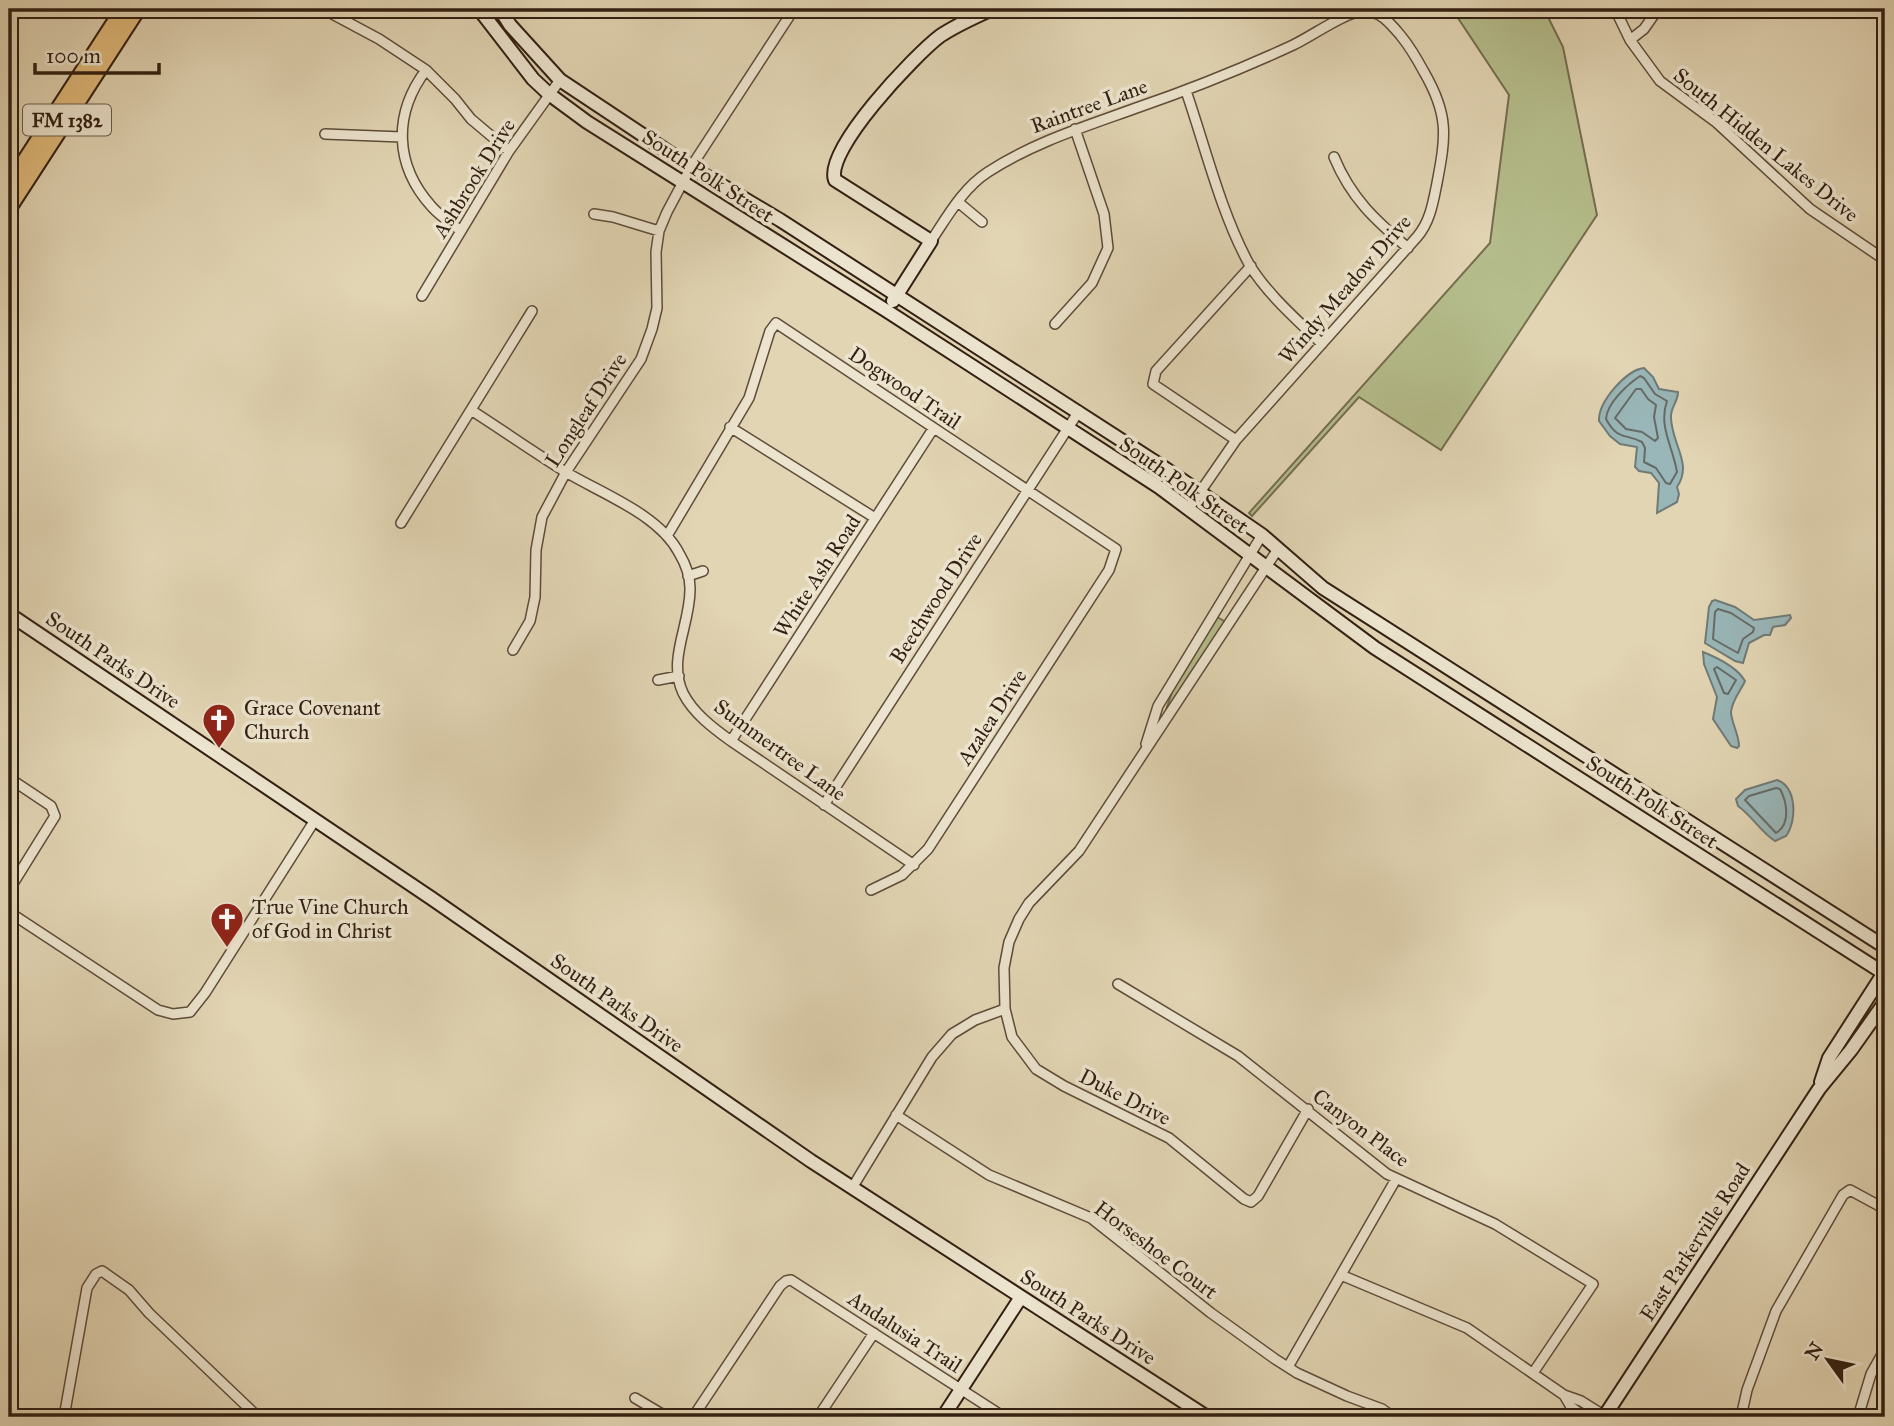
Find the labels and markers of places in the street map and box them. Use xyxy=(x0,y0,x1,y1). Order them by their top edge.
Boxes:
place label: Grace Covenant Church xyxy=(244,695,381,745)
church icon: Grace Covenant Church xyxy=(200,701,238,750)
place label: True Vine Church of God in Christ xyxy=(252,894,409,944)
church icon: True Vine Church of God in Christ xyxy=(208,900,246,949)

